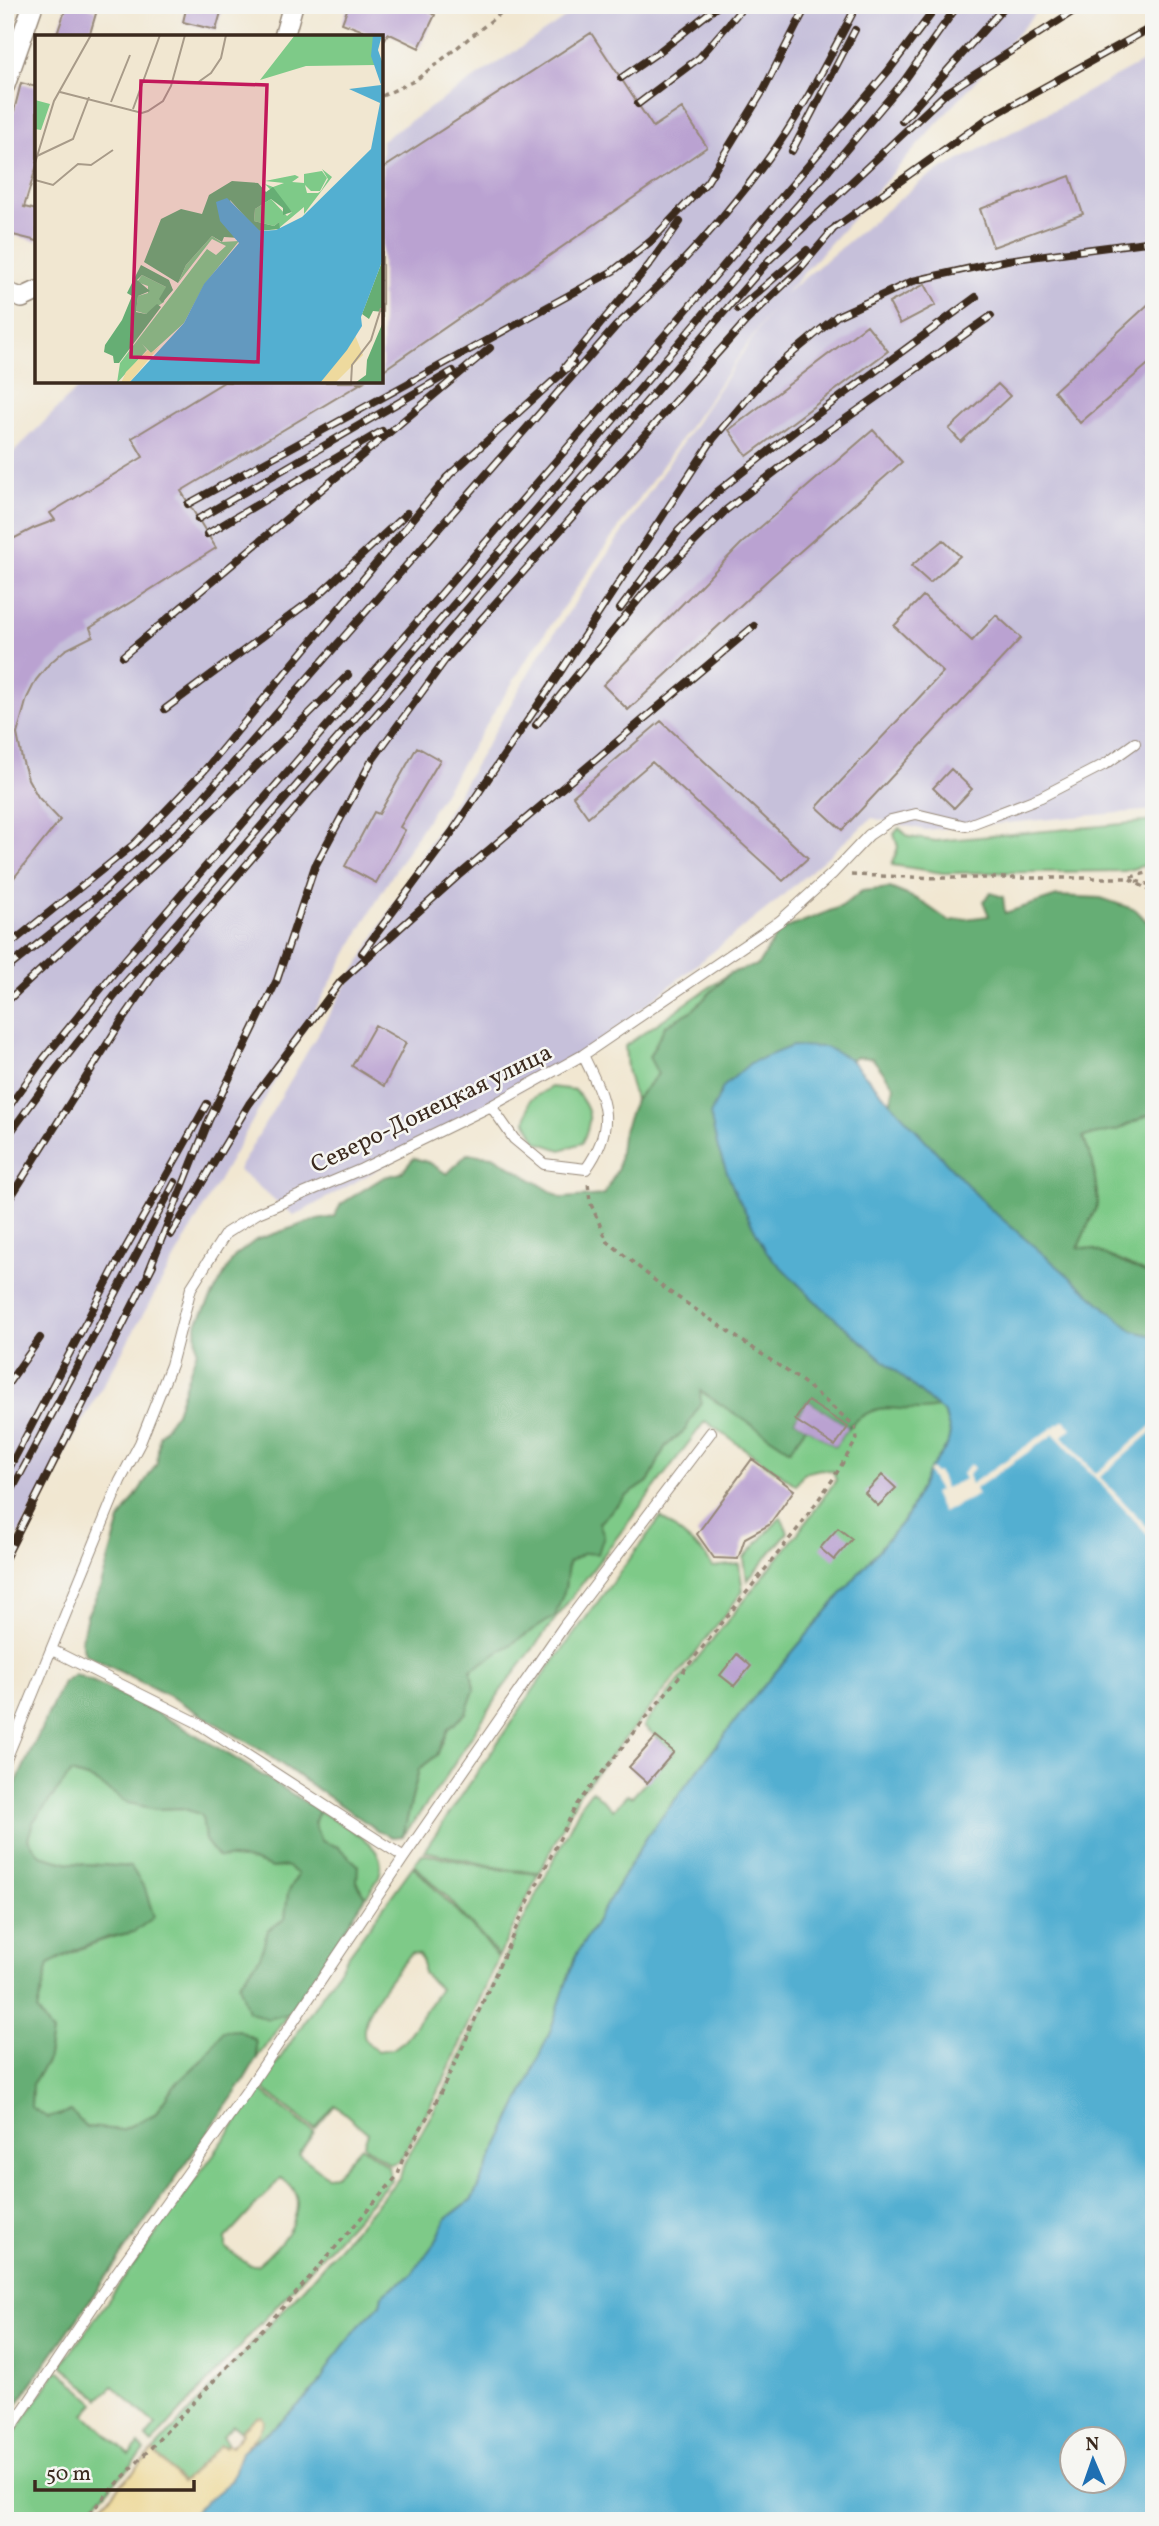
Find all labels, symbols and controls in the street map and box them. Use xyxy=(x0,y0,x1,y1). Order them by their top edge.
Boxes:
inset map xyxy=(35,35,383,383)
street label: Северо-Донецкая улица xyxy=(305,1036,558,1183)
north arrow xyxy=(1058,2424,1128,2494)
text: N xyxy=(1085,2432,1100,2458)
scale bar xyxy=(35,2449,194,2493)
text: 50 m xyxy=(46,2460,91,2489)

